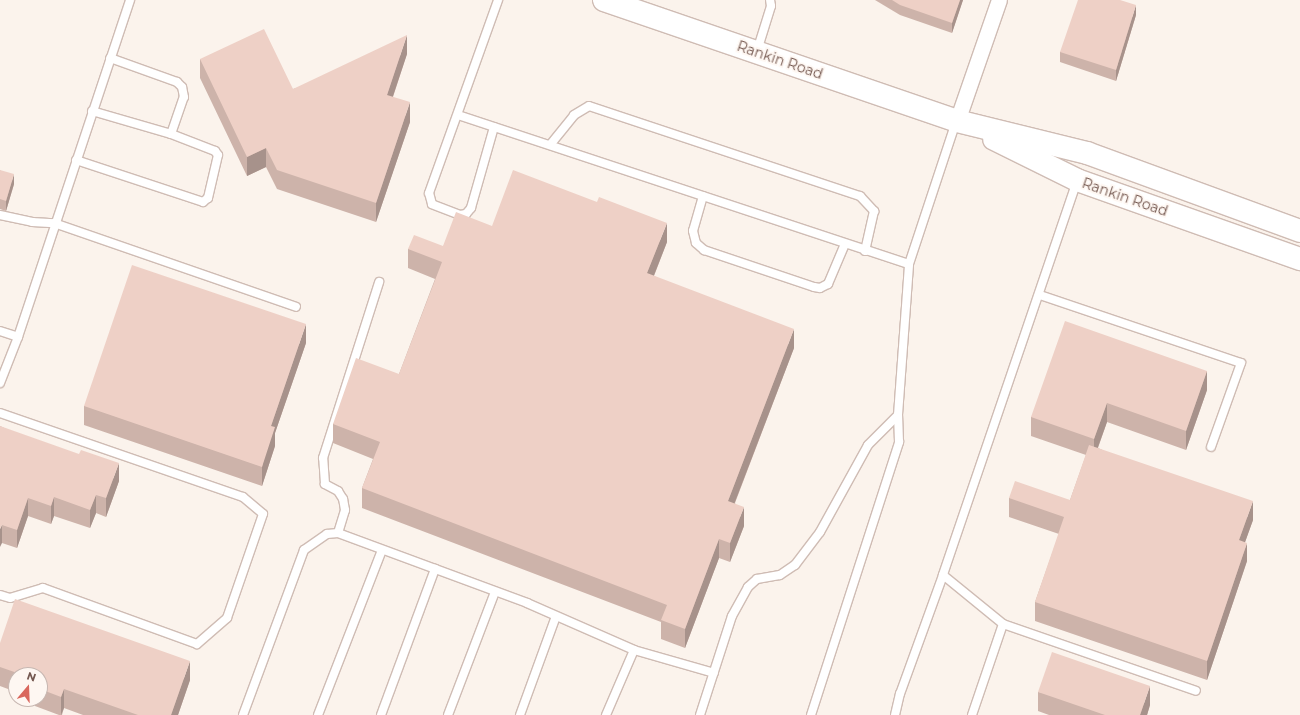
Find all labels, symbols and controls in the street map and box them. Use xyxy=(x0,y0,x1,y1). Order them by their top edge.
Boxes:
street label: Rankin Road xyxy=(735,37,825,83)
street label: Rankin Road xyxy=(1080,174,1170,220)
north arrow xyxy=(8,667,48,707)
text: N xyxy=(25,669,38,685)

